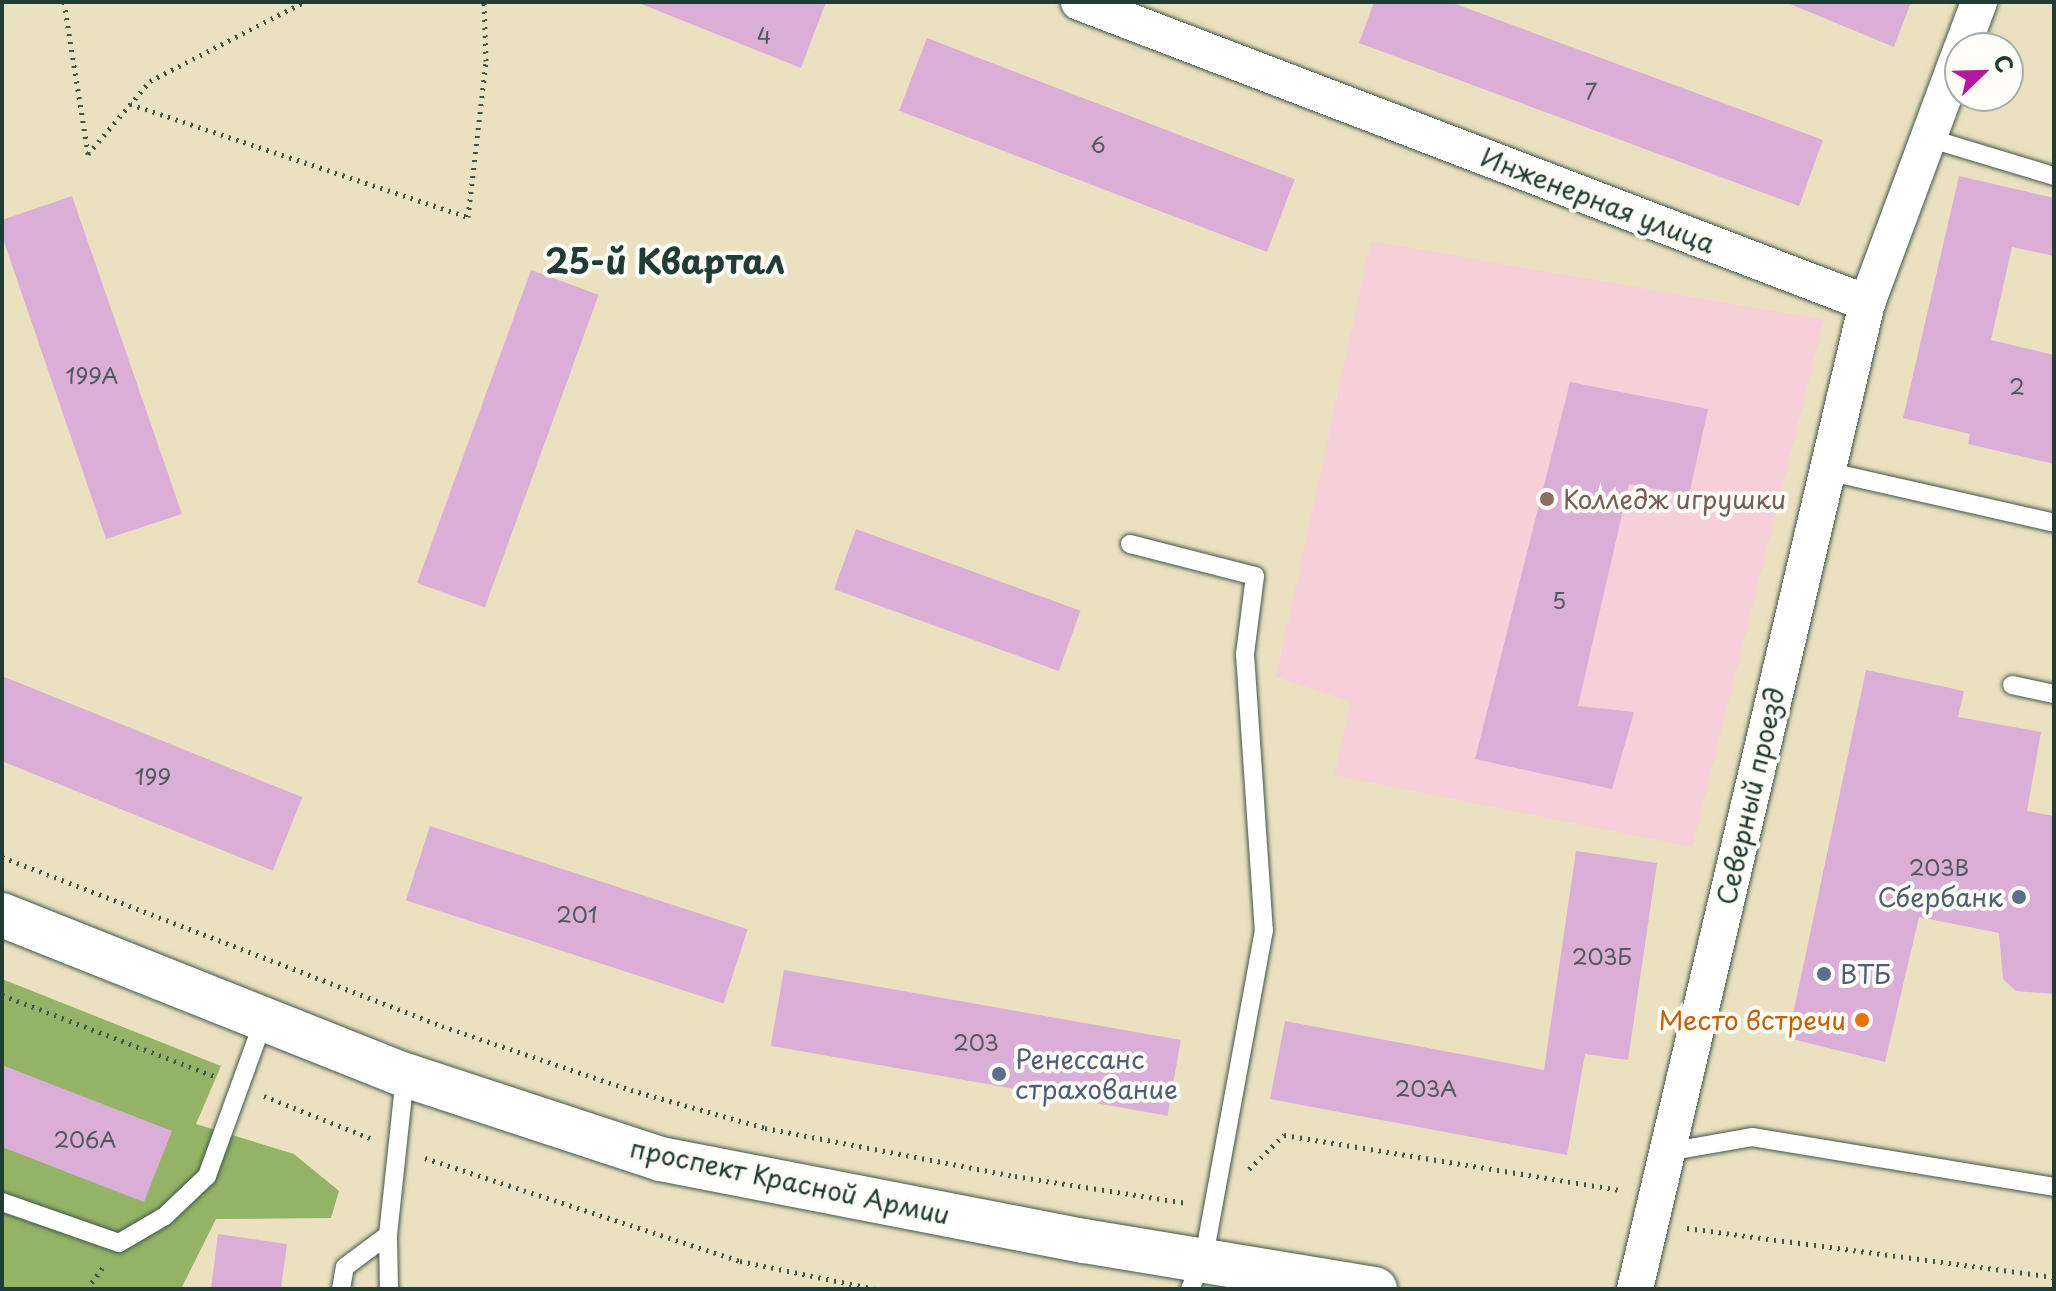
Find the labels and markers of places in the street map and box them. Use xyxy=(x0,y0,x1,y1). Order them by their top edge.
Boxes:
place label: Колледж игрушки xyxy=(1563,483,1789,515)
marker: Колледж игрушки xyxy=(1538,490,1556,508)
place label: Сбербанк xyxy=(1878,881,2003,913)
marker: Сбербанк xyxy=(2010,888,2028,906)
place label: ВТБ xyxy=(1840,958,1891,990)
marker: ВТБ xyxy=(1815,965,1833,983)
place label: Место встречи xyxy=(1658,1004,1846,1036)
marker: Место встречи xyxy=(1853,1011,1871,1029)
place label: Ренессанс страхование xyxy=(1015,1043,1178,1104)
marker: Ренессанс страхование xyxy=(990,1065,1008,1083)

